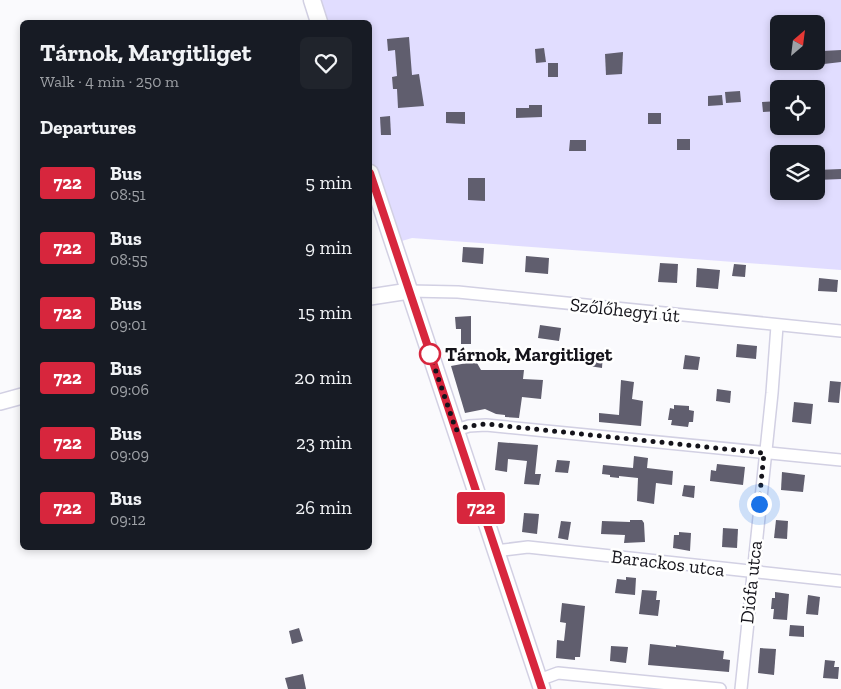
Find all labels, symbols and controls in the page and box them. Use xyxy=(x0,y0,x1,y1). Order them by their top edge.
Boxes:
north arrow xyxy=(770,15,825,70)
map controls xyxy=(770,15,825,200)
button: heart xyxy=(300,37,352,89)
text: Tárnok, Margitliget xyxy=(40,38,251,67)
text: Walk · 4 min · 250 m xyxy=(40,72,179,91)
button: locate xyxy=(770,80,825,135)
text: Departures xyxy=(40,116,136,139)
button: layers xyxy=(770,145,825,200)
text: Bus xyxy=(110,162,142,185)
text: 5 min xyxy=(305,171,352,194)
text: 722 xyxy=(53,172,82,194)
text: 08:51 xyxy=(110,185,146,204)
text: Bus xyxy=(110,227,142,250)
text: 9 min xyxy=(305,236,352,259)
text: 722 xyxy=(53,237,82,259)
text: 08:55 xyxy=(110,250,148,269)
text: Bus xyxy=(110,292,142,315)
street label: Szőlőhegyi út xyxy=(569,293,681,327)
text: 15 min xyxy=(298,301,352,324)
text: 722 xyxy=(53,302,82,324)
text: 09:01 xyxy=(110,315,147,334)
marker: Tárnok, Margitliget xyxy=(419,343,441,365)
place label: Tárnok, Margitliget xyxy=(445,343,613,366)
text: Bus xyxy=(110,357,142,380)
text: 20 min xyxy=(294,366,352,389)
text: 722 xyxy=(53,367,82,389)
text: 09:06 xyxy=(110,380,149,399)
text: Bus xyxy=(110,422,142,445)
text: 23 min xyxy=(296,431,352,454)
text: 722 xyxy=(53,432,82,454)
text: 09:09 xyxy=(110,445,149,464)
text: Bus xyxy=(110,487,142,510)
line badge: 722 xyxy=(452,492,510,524)
your location xyxy=(747,492,772,517)
text: 26 min xyxy=(295,496,352,519)
text: 722 xyxy=(53,497,82,519)
text: 722 xyxy=(467,497,495,519)
text: 09:12 xyxy=(110,510,146,529)
street label: Diófa utca xyxy=(735,539,767,625)
street label: Barackos utca xyxy=(610,545,726,581)

